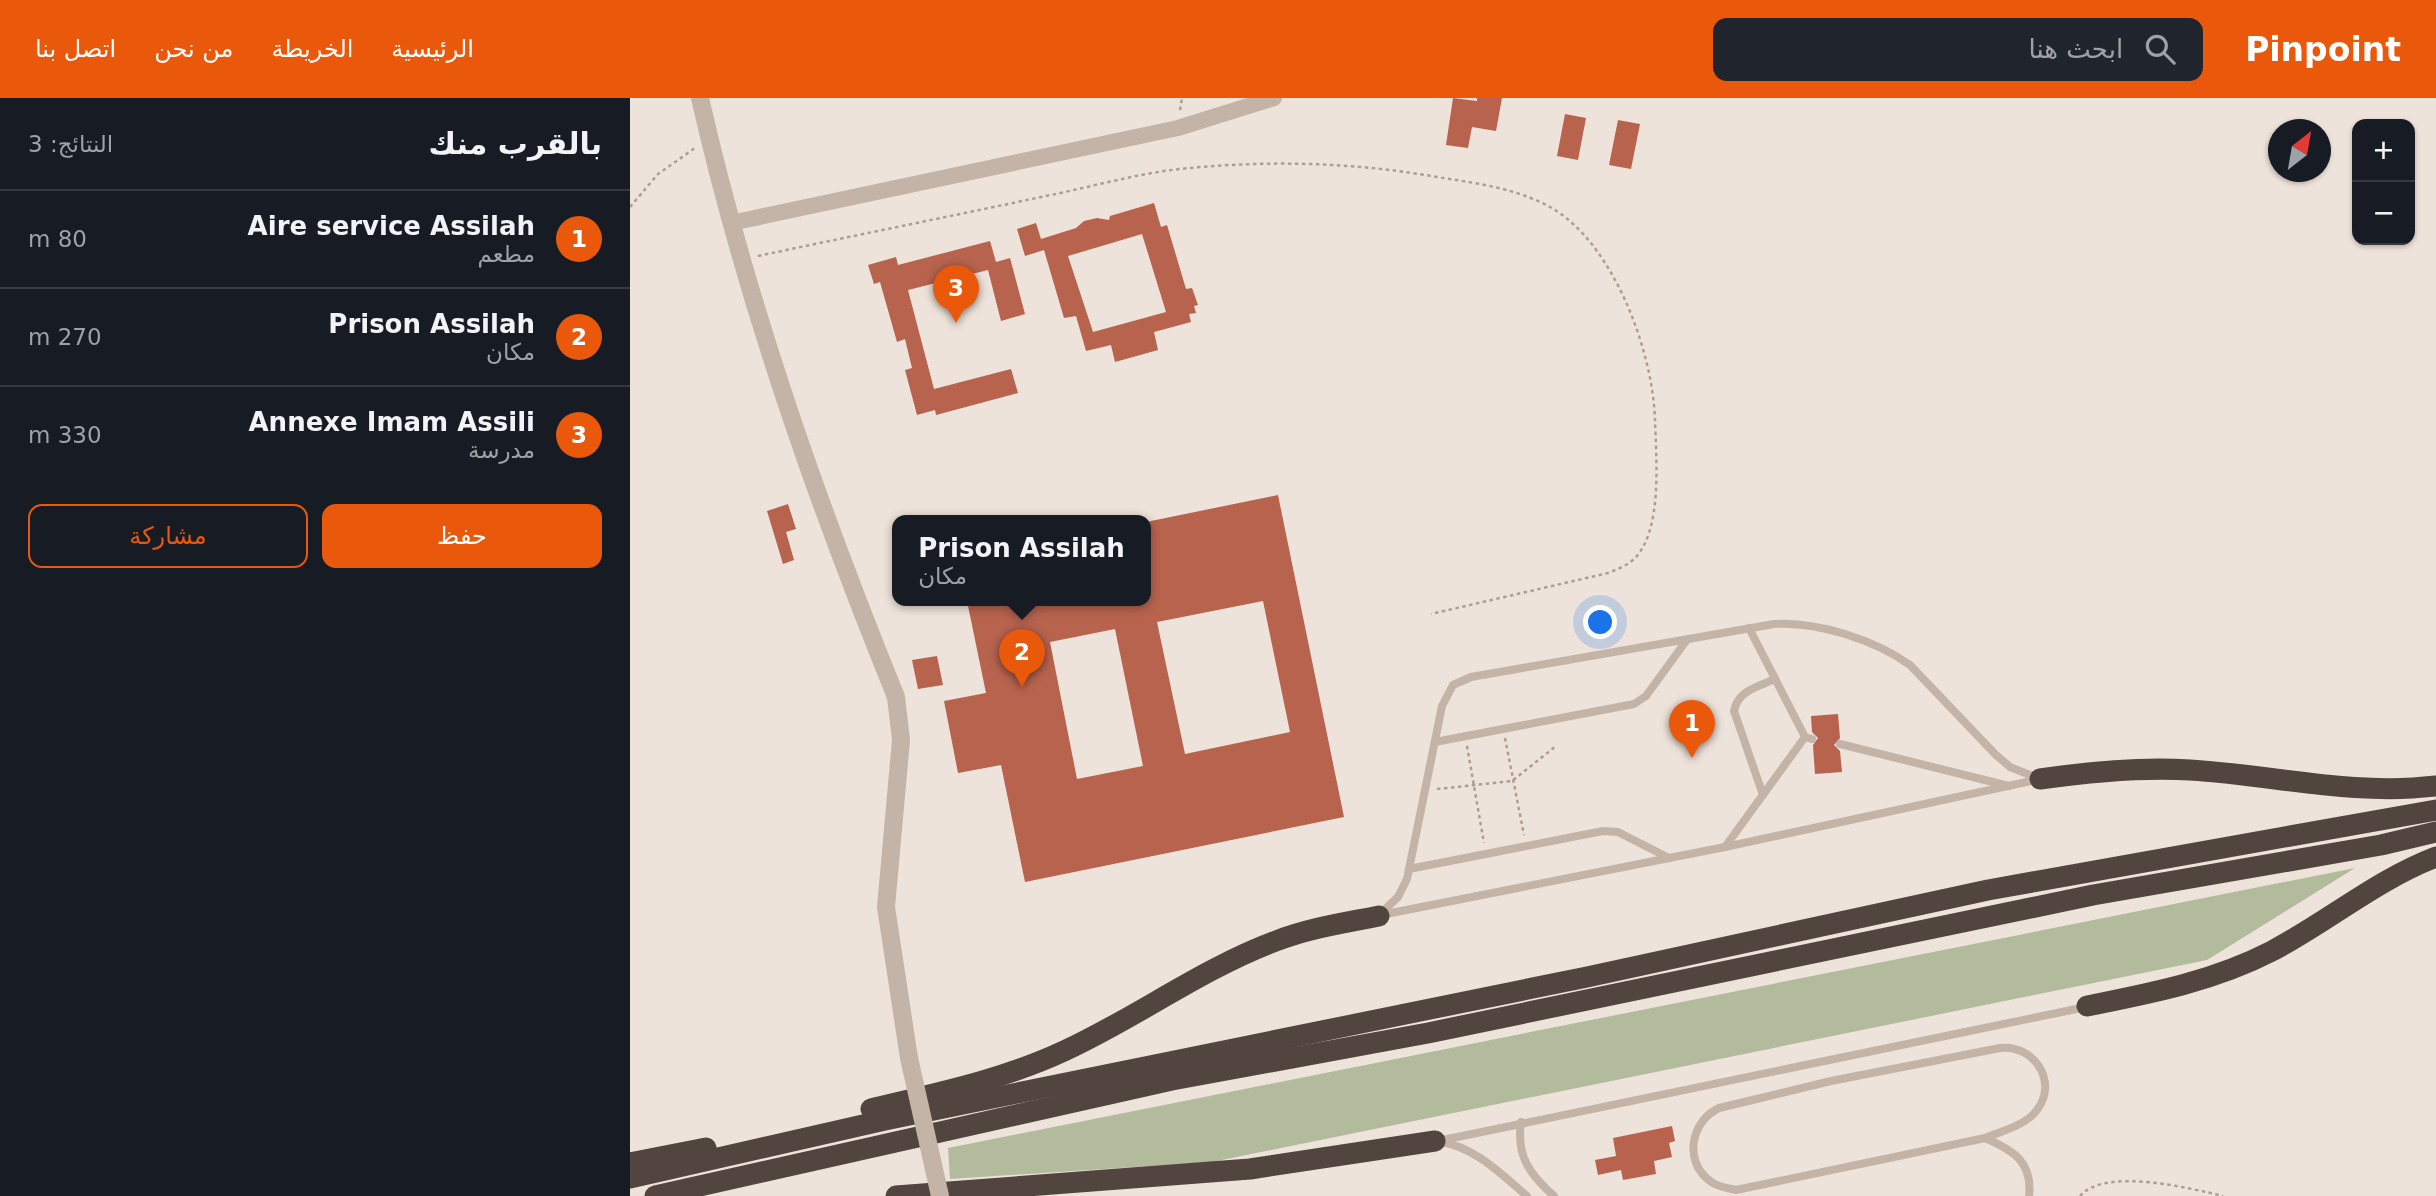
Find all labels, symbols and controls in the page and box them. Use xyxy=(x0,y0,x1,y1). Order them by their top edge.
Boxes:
search box xyxy=(1713,18,2203,81)
icon: search xyxy=(2141,30,2179,68)
text: Pinpoint xyxy=(2245,30,2401,69)
text: ابحث هنا xyxy=(2029,34,2123,64)
text: اتصل بنا xyxy=(35,35,116,63)
text: من نحن xyxy=(154,35,233,63)
text: الخريطة xyxy=(271,35,353,63)
text: الرئيسية xyxy=(391,35,474,63)
north arrow xyxy=(2268,119,2331,182)
map controls xyxy=(2352,119,2415,245)
button: + xyxy=(2352,119,2415,182)
text: بالقرب منك xyxy=(429,126,602,161)
text: النتائج: 3 xyxy=(28,131,113,157)
button: − xyxy=(2352,182,2415,245)
text: Aire service Assilah xyxy=(248,211,535,241)
text: 80 m xyxy=(28,226,87,252)
text: 1 xyxy=(571,226,587,252)
text: مطعم xyxy=(477,241,535,267)
pin: 3 xyxy=(933,265,979,323)
text: Prison Assilah xyxy=(328,309,535,339)
text: 270 m xyxy=(28,324,102,350)
text: 2 xyxy=(571,324,587,350)
text: مكان xyxy=(486,339,535,365)
text: Annexe Imam Assili xyxy=(249,407,535,437)
text: 330 m xyxy=(28,422,102,448)
text: 3 xyxy=(571,422,587,448)
text: مدرسة xyxy=(468,437,535,463)
button: مشاركة xyxy=(28,504,308,568)
button: حفظ xyxy=(322,504,602,568)
popup xyxy=(892,515,1151,606)
text: Prison Assilah xyxy=(918,533,1125,563)
text: مكان xyxy=(918,563,967,589)
your location xyxy=(1583,605,1617,639)
pin: 2 xyxy=(999,629,1045,687)
pin: 1 xyxy=(1669,700,1715,758)

